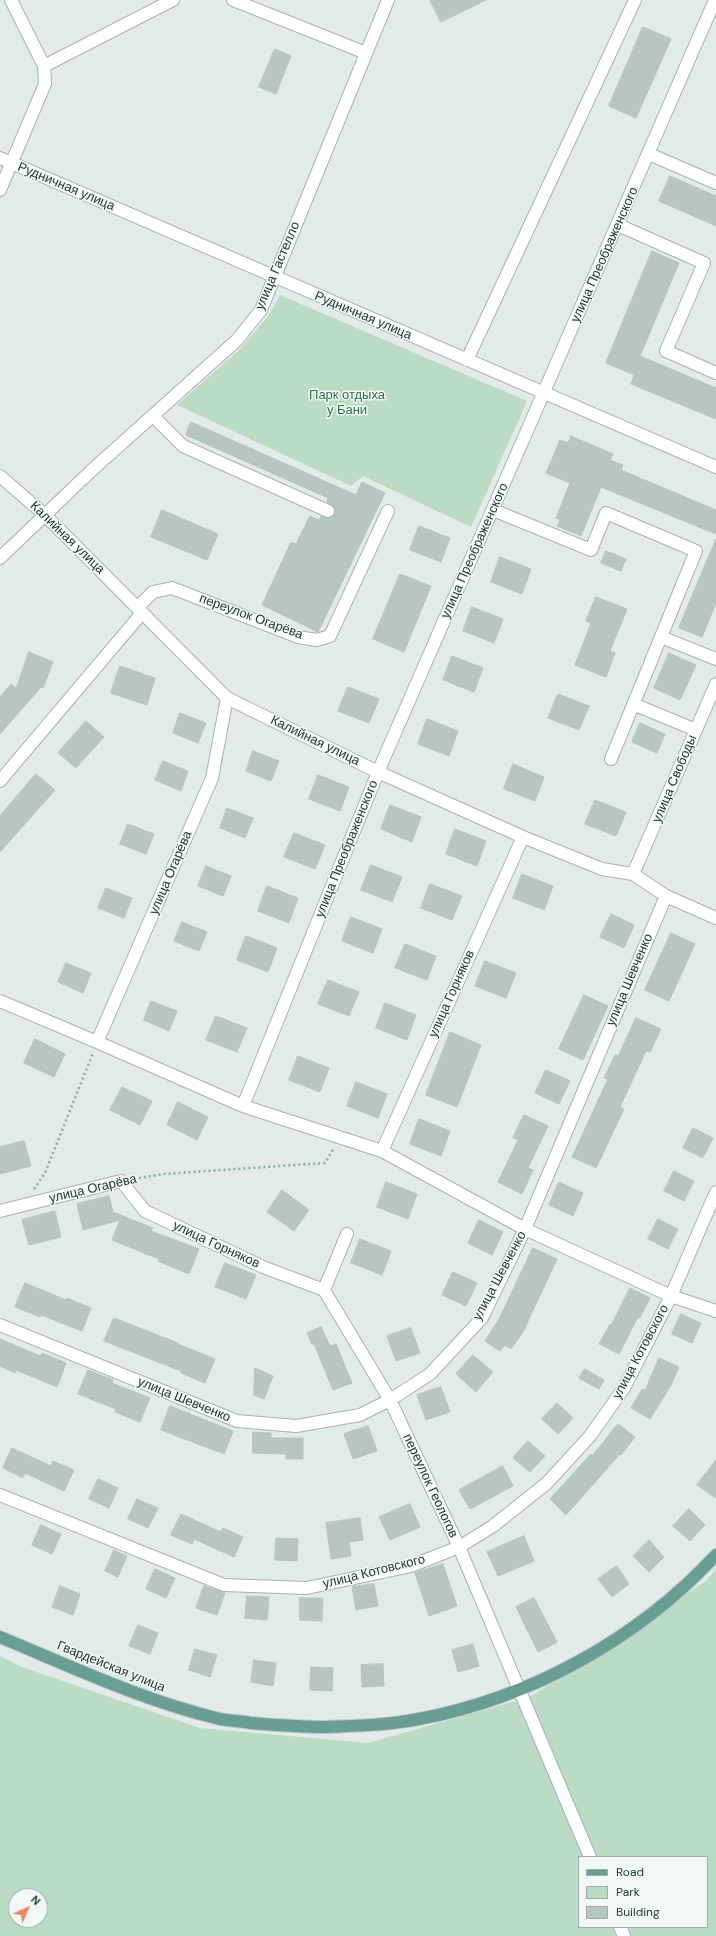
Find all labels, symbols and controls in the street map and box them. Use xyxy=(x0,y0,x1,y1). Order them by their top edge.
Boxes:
street label: Рудничная улица xyxy=(15,159,117,215)
street label: улица Преображенского xyxy=(568,185,642,325)
street label: улица Гастелло xyxy=(252,220,304,312)
street label: Рудничная улица xyxy=(312,288,414,344)
park label: Парк отдыха у Бани xyxy=(309,388,385,419)
street label: улица Преображенского xyxy=(438,481,512,621)
street label: Калийная улица xyxy=(26,499,108,577)
street label: переулок Огарёва xyxy=(197,591,305,643)
street label: Калийная улица xyxy=(268,713,362,769)
street label: улица Свободы xyxy=(649,733,701,825)
street label: улица Преображенского xyxy=(312,778,382,920)
street label: улица Огарёва xyxy=(146,829,196,917)
street label: улица Шевченко xyxy=(603,931,657,1029)
street label: улица Горняков xyxy=(426,948,478,1040)
street label: улица Огарёва xyxy=(48,1171,138,1207)
street label: улица Горняков xyxy=(170,1218,262,1272)
street label: улица Шевченко xyxy=(470,1229,530,1323)
street label: улица Котовского xyxy=(610,1302,672,1402)
street label: улица Шевченко xyxy=(135,1374,233,1426)
street label: переулок Геологов xyxy=(399,1432,461,1540)
street label: улица Котовского xyxy=(321,1552,427,1592)
street label: Гвардейская улица xyxy=(55,1638,167,1696)
legend xyxy=(578,1856,708,1928)
text: Road xyxy=(616,1864,644,1880)
text: Park xyxy=(616,1884,640,1900)
north arrow xyxy=(8,1888,48,1928)
text: N xyxy=(28,1892,44,1908)
text: Building xyxy=(616,1904,660,1920)

